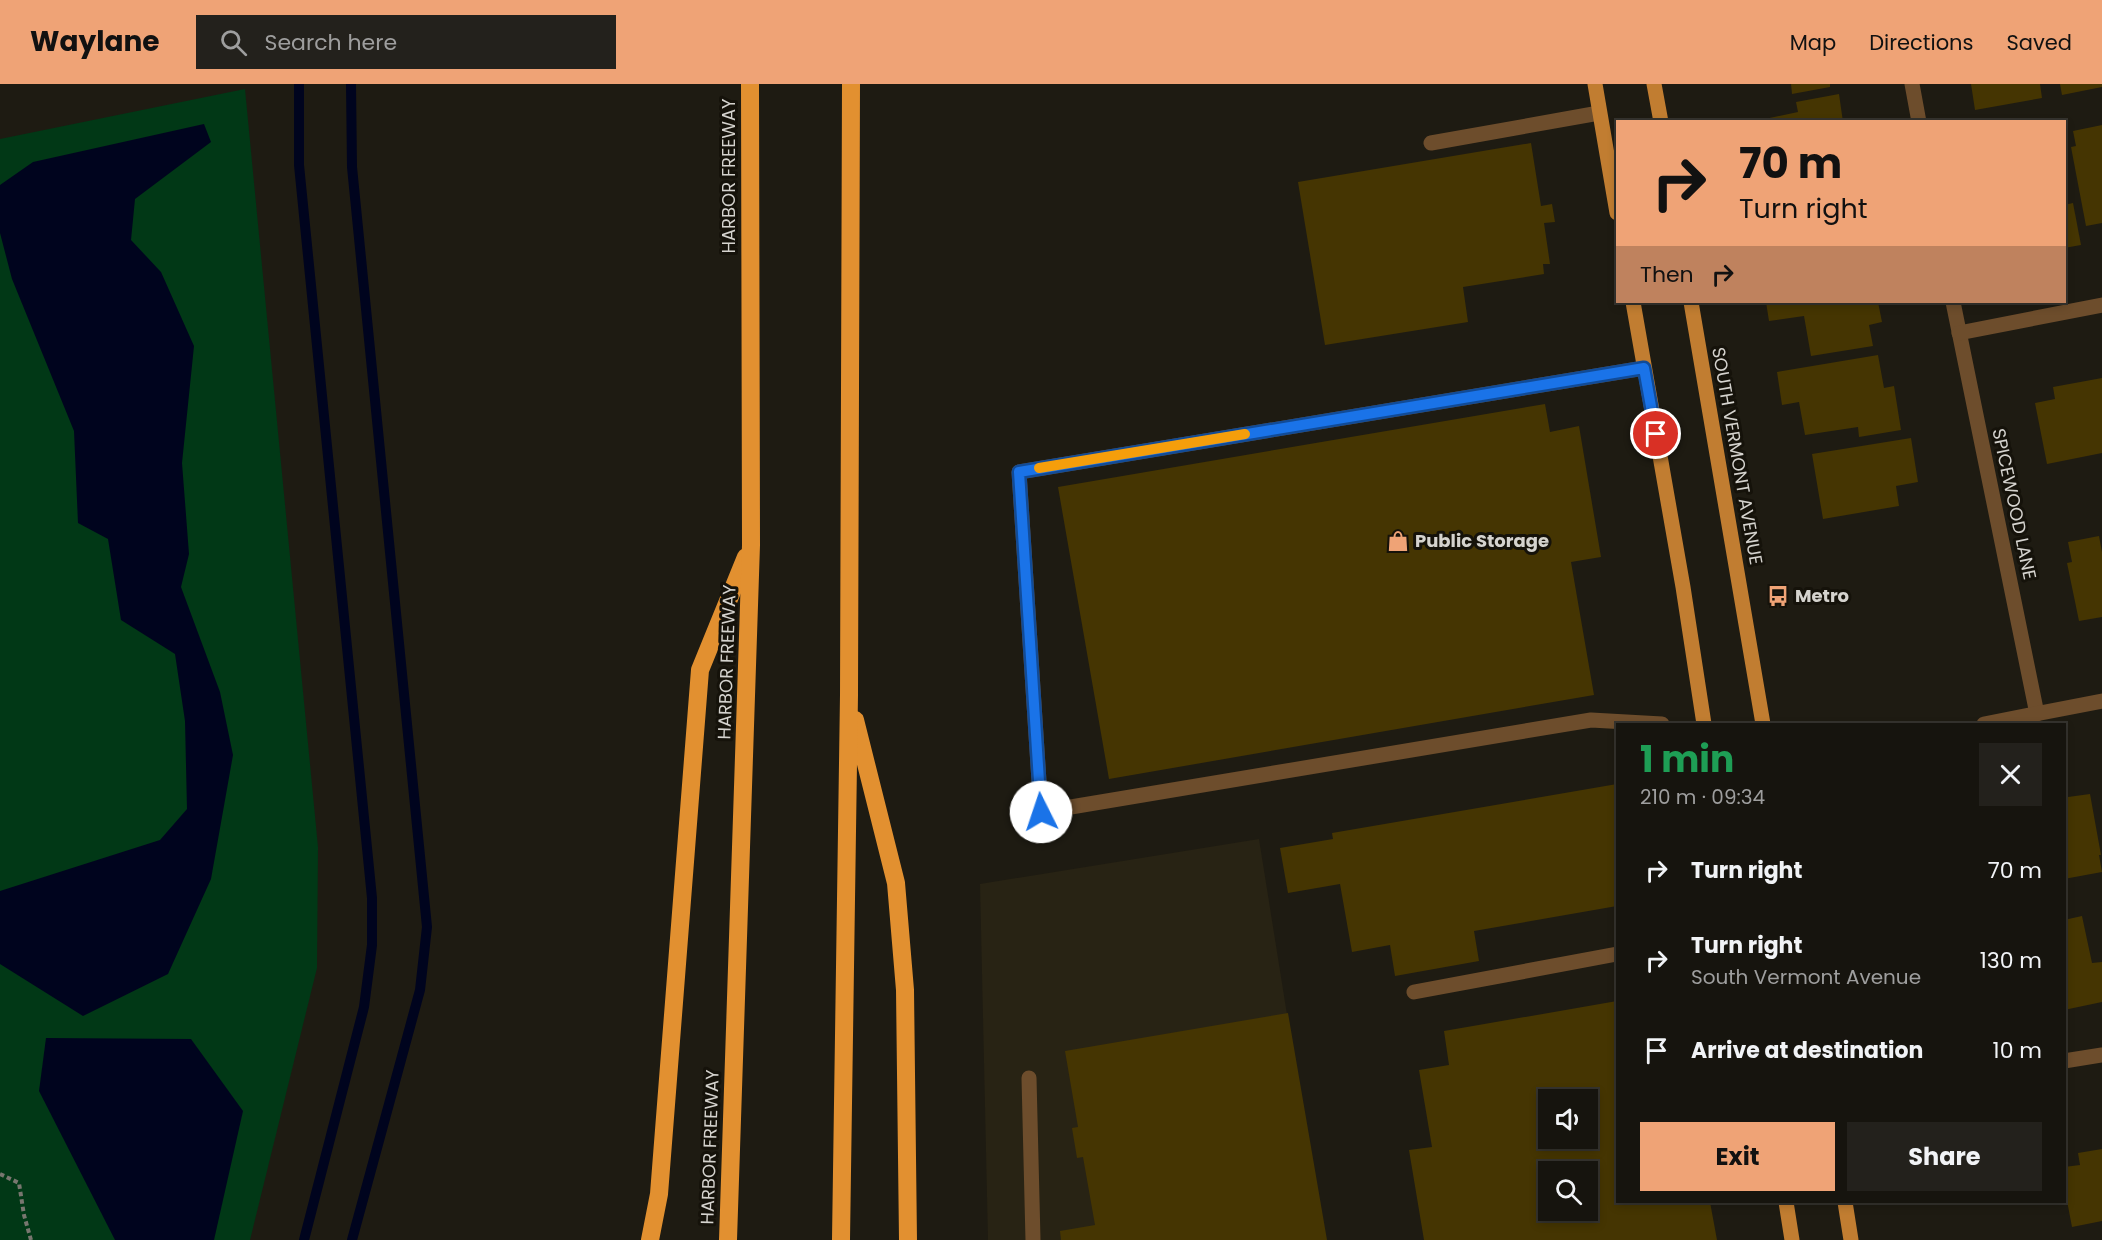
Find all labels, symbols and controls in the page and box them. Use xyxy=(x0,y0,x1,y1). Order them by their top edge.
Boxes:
search box xyxy=(196,15,616,69)
text: Waylane xyxy=(30,22,160,61)
icon: search xyxy=(217,26,250,59)
text: Search here xyxy=(265,27,397,58)
text: Map xyxy=(1790,28,1836,57)
text: Directions xyxy=(1869,28,1973,57)
text: Saved xyxy=(2006,28,2072,57)
street label: HARBOR FREEWAY xyxy=(716,98,741,254)
text: 70 m xyxy=(1739,134,1842,193)
icon: right xyxy=(1640,144,1718,222)
text: Turn right xyxy=(1739,190,1868,227)
icon: right xyxy=(1706,258,1739,291)
text: Then xyxy=(1640,259,1694,290)
street label: SOUTH VERMONT AVENUE xyxy=(1706,345,1769,567)
pin xyxy=(1630,408,1681,459)
icon: arrive xyxy=(1639,417,1672,450)
street label: SPICEWOOD LANE xyxy=(1986,426,2043,582)
place label: Public Storage xyxy=(1415,528,1549,553)
shop icon: Public Storage xyxy=(1386,529,1410,553)
place label: Metro xyxy=(1795,583,1849,608)
street label: HARBOR FREEWAY xyxy=(711,584,742,740)
bus stop icon: Metro xyxy=(1766,584,1790,608)
text: 1 min xyxy=(1640,734,1734,785)
button: close xyxy=(1979,743,2042,806)
position arrow xyxy=(1009,780,1073,844)
text: 210 m · 09:34 xyxy=(1640,783,1765,811)
icon: right xyxy=(1640,854,1673,887)
text: Turn right xyxy=(1691,855,1802,886)
text: 70 m xyxy=(1988,855,2042,886)
text: Turn right xyxy=(1691,930,1802,961)
icon: right xyxy=(1640,944,1673,977)
text: 130 m xyxy=(1980,945,2042,976)
text: South Vermont Avenue xyxy=(1691,963,1921,991)
icon: arrive xyxy=(1640,1034,1673,1067)
text: Arrive at destination xyxy=(1691,1035,1923,1066)
text: 10 m xyxy=(1993,1035,2042,1066)
street label: HARBOR FREEWAY xyxy=(694,1069,725,1225)
map controls xyxy=(1538,1089,1598,1221)
button: sound xyxy=(1538,1089,1598,1149)
button: Exit xyxy=(1640,1122,1835,1191)
button: Share xyxy=(1847,1122,2042,1191)
button: search xyxy=(1538,1161,1598,1221)

